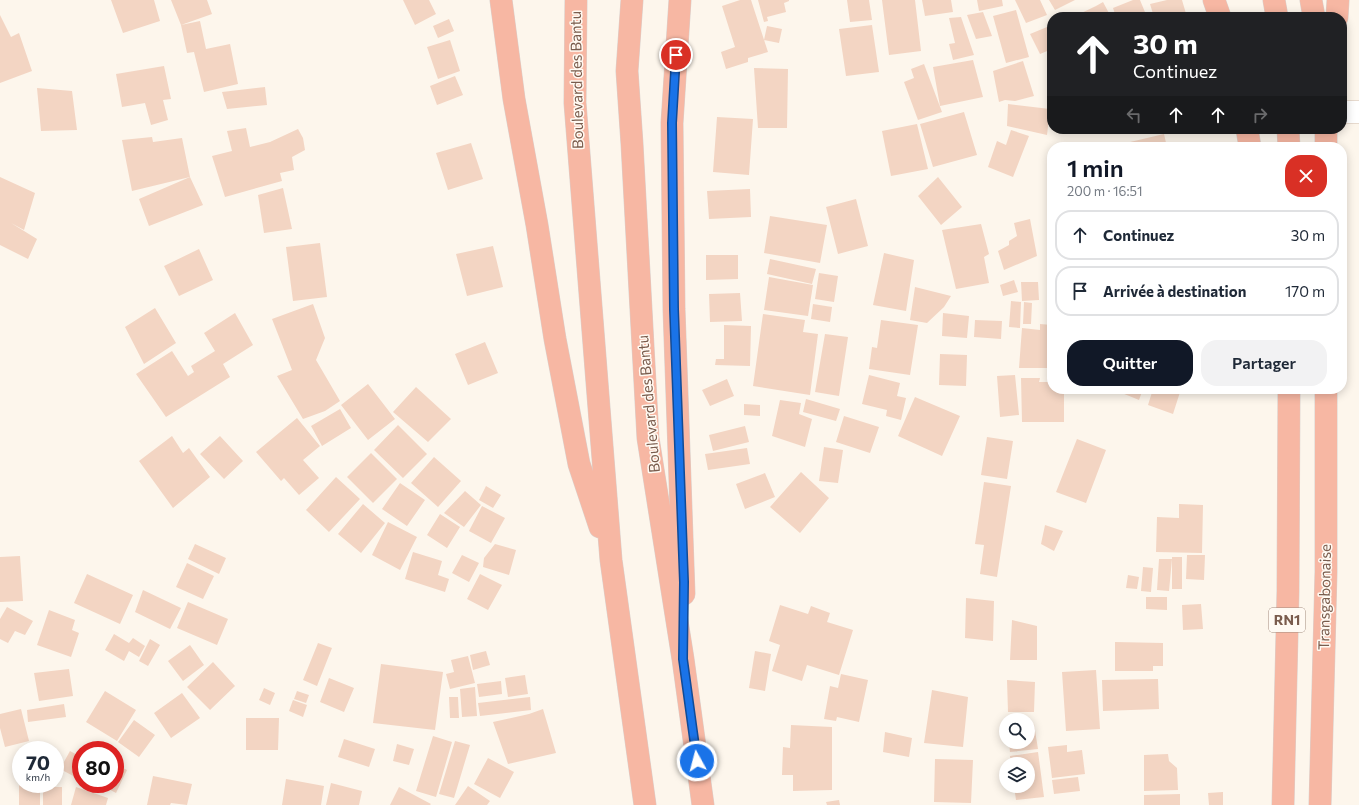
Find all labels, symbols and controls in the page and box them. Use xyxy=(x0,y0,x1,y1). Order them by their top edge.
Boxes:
street label: Boulevard des Bantu xyxy=(566,11,586,149)
text: 30 m xyxy=(1133,26,1198,60)
icon: ahead xyxy=(1067,28,1119,80)
pin xyxy=(659,38,693,72)
icon: arrive xyxy=(665,44,687,66)
text: Continuez xyxy=(1133,60,1217,82)
icon: left xyxy=(1123,104,1145,126)
icon: ahead xyxy=(1165,104,1187,126)
icon: ahead xyxy=(1207,104,1229,126)
icon: right xyxy=(1249,104,1271,126)
text: 1 min xyxy=(1067,153,1124,182)
button: close xyxy=(1285,155,1327,197)
text: 200 m · 16:51 xyxy=(1067,183,1143,199)
icon: ahead xyxy=(1069,224,1091,246)
text: Continuez xyxy=(1103,226,1174,244)
text: 30 m xyxy=(1291,226,1325,244)
icon: arrive xyxy=(1069,280,1091,302)
text: Arrivée à destination xyxy=(1103,282,1246,300)
text: 170 m xyxy=(1285,282,1325,300)
street label: Boulevard des Bantu xyxy=(633,334,663,474)
button: Quitter xyxy=(1067,340,1193,386)
button: Partager xyxy=(1201,340,1327,386)
street label: Transgabonaise xyxy=(1314,544,1334,650)
road number: RN1 xyxy=(1269,608,1305,632)
map controls xyxy=(999,713,1035,793)
button: search xyxy=(999,713,1035,749)
position arrow xyxy=(676,740,718,782)
speed limit sign: 80 xyxy=(72,741,124,793)
text: 70 xyxy=(26,750,50,774)
button: layers xyxy=(999,757,1035,793)
text: km/h xyxy=(26,771,50,783)

